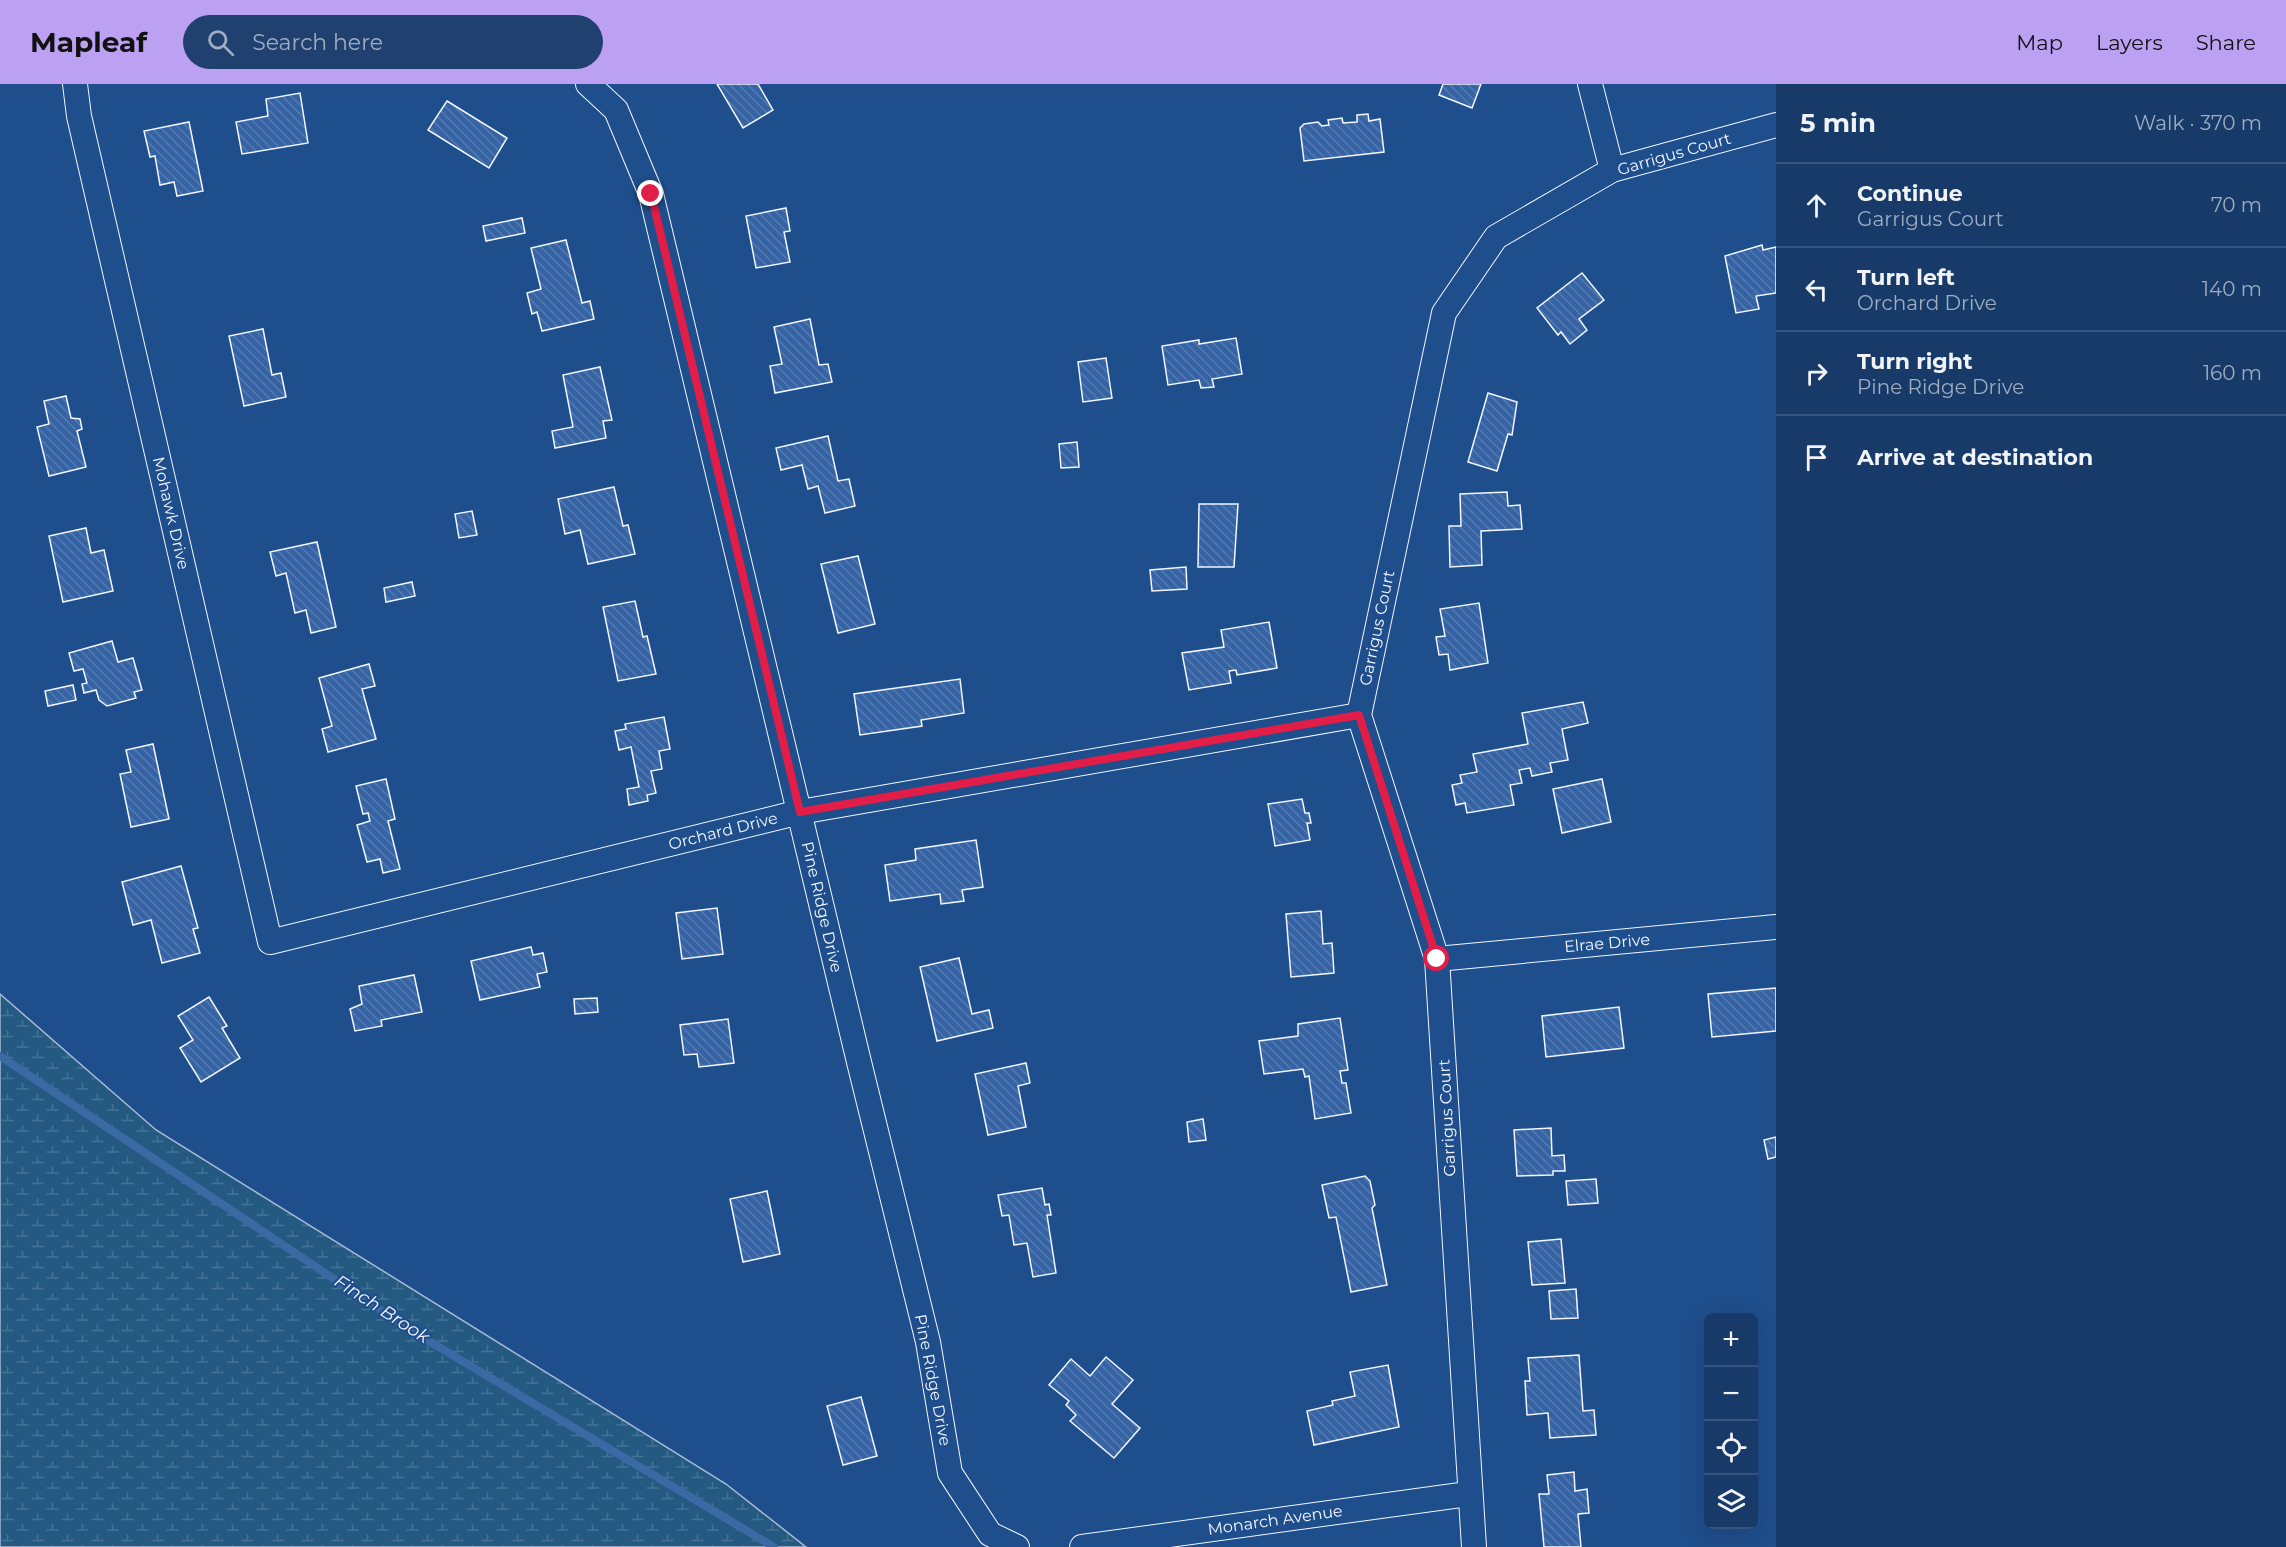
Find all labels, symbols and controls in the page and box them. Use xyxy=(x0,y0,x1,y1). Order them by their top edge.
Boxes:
search box xyxy=(183,15,603,69)
text: Mapleaf xyxy=(30,25,147,59)
icon: search xyxy=(204,26,237,59)
text: Search here xyxy=(252,29,383,56)
text: Map xyxy=(2016,30,2063,55)
text: Layers xyxy=(2096,30,2163,55)
text: Share xyxy=(2196,30,2256,55)
text: 5 min xyxy=(1800,107,1876,139)
text: Walk · 370 m xyxy=(2134,111,2262,135)
street label: Garrigus Court xyxy=(1615,129,1733,179)
route end xyxy=(637,180,663,206)
text: Continue xyxy=(1857,180,1963,207)
icon: ahead xyxy=(1800,189,1833,222)
text: 70 m xyxy=(2211,193,2262,217)
text: Garrigus Court xyxy=(1857,207,2004,231)
text: Turn left xyxy=(1857,264,1955,291)
icon: left xyxy=(1800,273,1833,306)
text: 140 m xyxy=(2202,277,2262,301)
text: Orchard Drive xyxy=(1857,291,1997,315)
text: Turn right xyxy=(1857,348,1972,375)
icon: right xyxy=(1800,357,1833,390)
text: 160 m xyxy=(2203,361,2262,385)
text: Pine Ridge Drive xyxy=(1857,375,2024,399)
icon: arrive xyxy=(1800,441,1833,474)
text: Arrive at destination xyxy=(1857,444,2093,471)
street label: Mohawk Drive xyxy=(149,455,193,571)
street label: Garrigus Court xyxy=(1356,568,1399,687)
street label: Orchard Drive xyxy=(666,808,780,854)
street label: Pine Ridge Drive xyxy=(798,840,846,974)
street label: Elrae Drive xyxy=(1563,930,1651,956)
route start xyxy=(1423,945,1449,971)
street label: Garrigus Court xyxy=(1434,1058,1460,1177)
water label: Finch Brook xyxy=(330,1270,435,1349)
street label: Pine Ridge Drive xyxy=(911,1312,955,1448)
map controls xyxy=(1704,1313,1758,1529)
button: + xyxy=(1704,1313,1758,1367)
button: − xyxy=(1704,1367,1758,1421)
button: locate xyxy=(1704,1421,1758,1475)
button: layers xyxy=(1704,1475,1758,1529)
street label: Monarch Avenue xyxy=(1206,1501,1344,1539)

